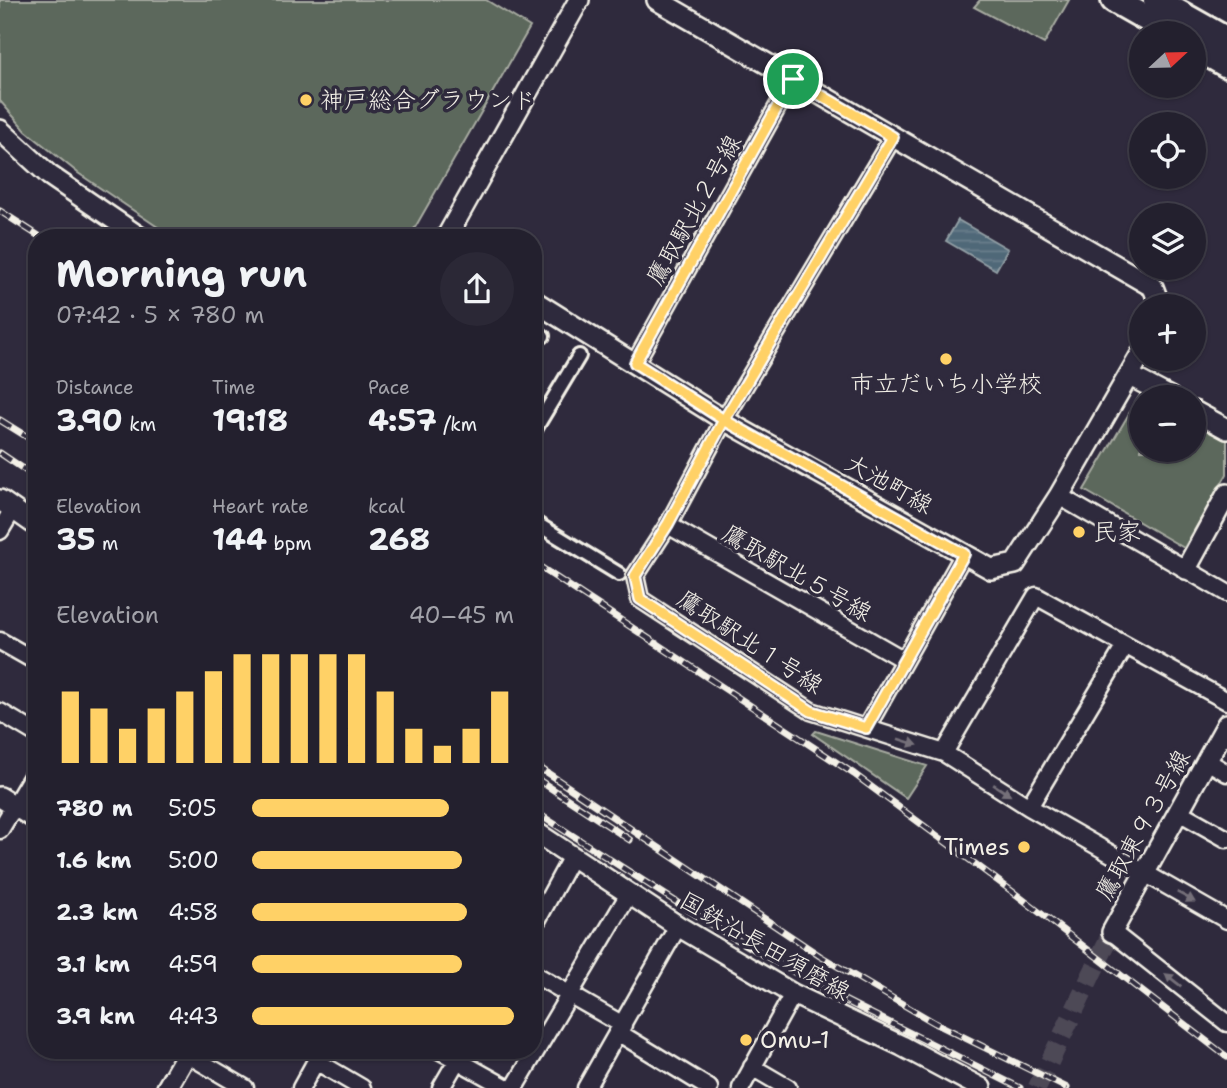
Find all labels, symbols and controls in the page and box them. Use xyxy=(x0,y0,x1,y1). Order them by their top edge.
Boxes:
north arrow xyxy=(1129,21,1206,98)
map controls xyxy=(1129,21,1206,462)
pin xyxy=(763,49,823,109)
icon: arrive xyxy=(774,60,812,98)
place label: 神戸総合グラウンド xyxy=(320,84,536,116)
marker: 神戸総合グラウンド xyxy=(298,92,314,108)
button: locate xyxy=(1129,112,1206,189)
street label: 鷹取駅北２号線 xyxy=(639,129,749,291)
button: layers xyxy=(1129,203,1206,280)
text: Morning run xyxy=(56,248,307,299)
button: share xyxy=(440,252,514,326)
button: + xyxy=(1129,294,1206,371)
text: 07:42 · 5 × 780 m xyxy=(56,300,264,330)
marker: 市立だいち小学校 xyxy=(938,351,954,367)
place label: 市立だいち小学校 xyxy=(850,368,1042,400)
text: Distance xyxy=(56,375,134,400)
text: Time xyxy=(212,375,256,400)
text: Pace xyxy=(368,375,410,400)
button: − xyxy=(1129,385,1206,462)
text: 3.90 xyxy=(56,400,123,441)
text: 19:18 xyxy=(212,400,288,441)
text: 4:57 xyxy=(368,400,437,441)
text: km xyxy=(123,412,156,437)
text: /km xyxy=(437,412,477,437)
street label: 大池町線 xyxy=(839,447,939,521)
text: Elevation xyxy=(56,494,141,519)
text: Heart rate xyxy=(212,494,309,519)
text: kcal xyxy=(368,494,405,519)
place label: 民家 xyxy=(1093,516,1141,548)
street label: 鷹取駅北５号線 xyxy=(716,517,878,629)
text: 35 xyxy=(56,519,96,560)
text: 144 xyxy=(212,519,267,560)
text: 268 xyxy=(368,519,430,560)
marker: 民家 xyxy=(1071,524,1087,540)
text: m xyxy=(96,531,118,556)
text: bpm xyxy=(267,531,312,556)
street label: 鷹取駅北１号線 xyxy=(671,583,829,701)
text: Elevation xyxy=(56,600,159,630)
text: 40–45 m xyxy=(409,600,514,630)
one-way arrow xyxy=(898,737,919,747)
street label: 鷹取東９３号線 xyxy=(1088,744,1198,906)
one-way arrow xyxy=(993,783,1011,797)
text: 780 m xyxy=(56,793,133,823)
text: 5:05 xyxy=(168,793,217,823)
place label: Times xyxy=(943,831,1010,863)
marker: Times xyxy=(1016,839,1032,855)
text: 1.6 km xyxy=(56,845,131,875)
text: 5:00 xyxy=(168,845,219,875)
street label: 国鉄沿長田須磨線 xyxy=(674,884,856,1008)
one-way arrow xyxy=(1176,891,1195,903)
text: 2.3 km xyxy=(56,897,138,927)
text: 4:58 xyxy=(168,897,219,927)
text: 3.1 km xyxy=(56,949,130,979)
text: 4:59 xyxy=(168,949,218,979)
one-way arrow xyxy=(1165,973,1183,988)
text: 3.9 km xyxy=(56,1001,135,1031)
text: 4:43 xyxy=(168,1001,219,1031)
place label: Omu-1 xyxy=(760,1024,830,1056)
marker: Omu-1 xyxy=(738,1032,754,1048)

